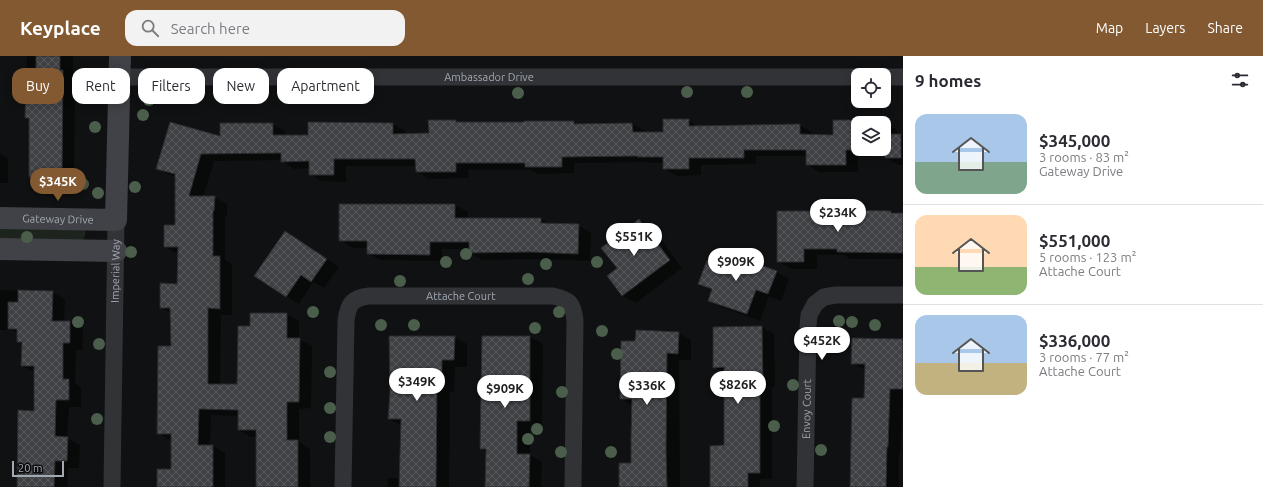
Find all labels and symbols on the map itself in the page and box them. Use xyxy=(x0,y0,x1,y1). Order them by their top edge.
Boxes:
street label: Ambassador Drive xyxy=(444,71,534,83)
pin: $345K xyxy=(30,168,86,202)
pin: $234K xyxy=(810,199,866,233)
street label: Gateway Drive xyxy=(22,212,94,226)
pin: $551K xyxy=(606,223,662,257)
street label: Imperial Way xyxy=(109,238,122,303)
pin: $909K xyxy=(708,248,764,282)
street label: Attache Court xyxy=(426,290,496,302)
pin: $452K xyxy=(794,327,850,361)
pin: $349K xyxy=(389,368,445,402)
pin: $826K xyxy=(710,371,766,405)
pin: $336K xyxy=(619,372,675,406)
pin: $909K xyxy=(477,375,533,409)
street label: Envoy Court xyxy=(800,378,813,439)
scale bar xyxy=(12,459,64,478)

